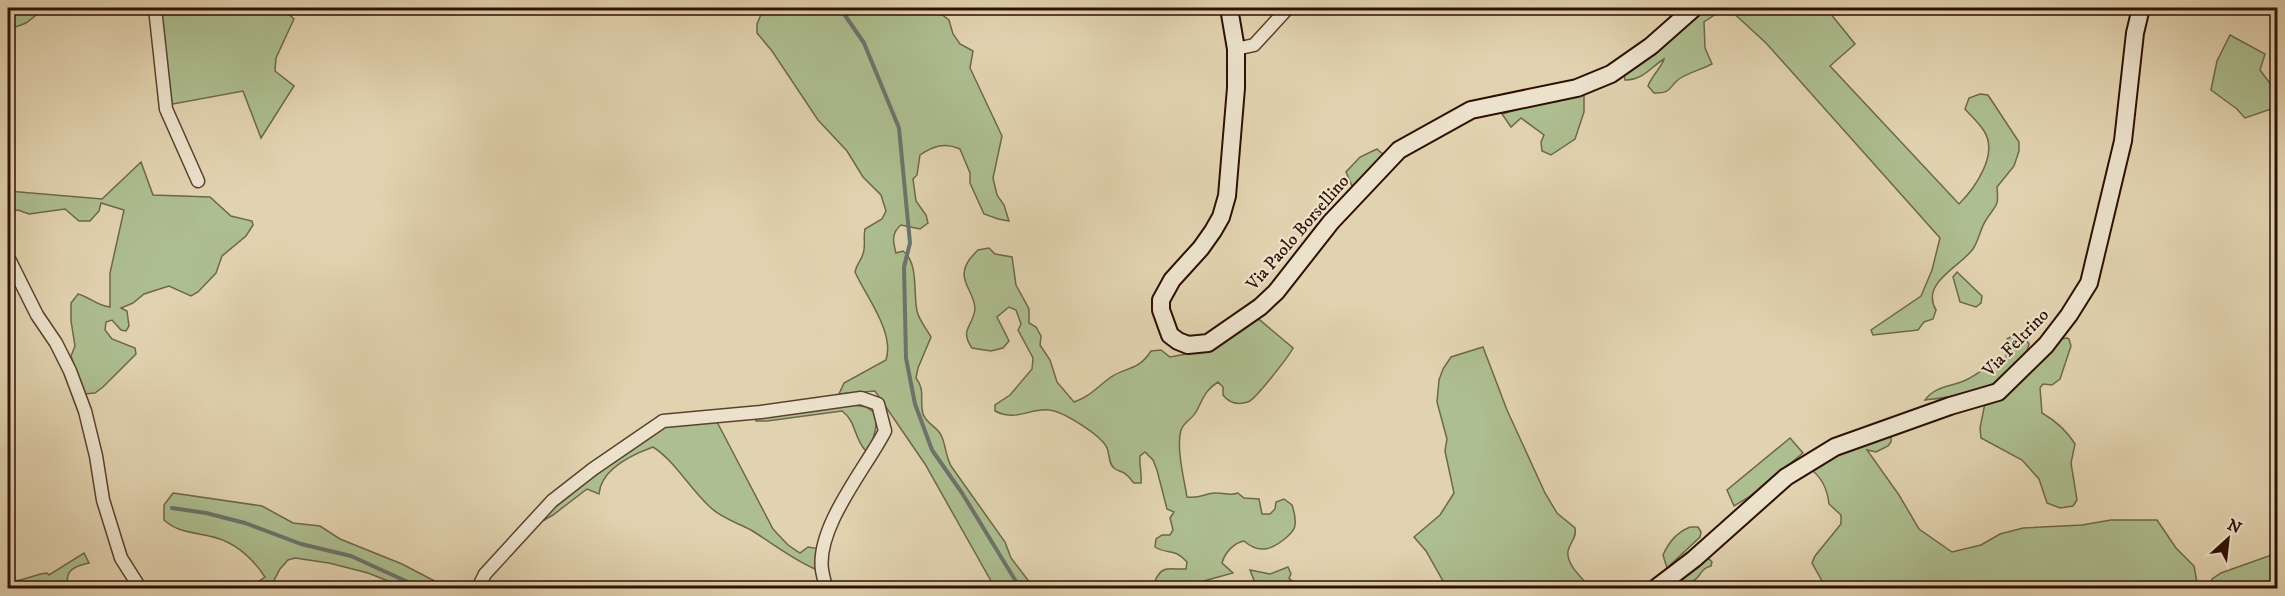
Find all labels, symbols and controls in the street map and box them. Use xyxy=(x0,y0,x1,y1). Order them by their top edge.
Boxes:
street label: Via Paolo Borsellino xyxy=(1241,171,1354,296)
street label: Via Feltrino xyxy=(1978,304,2054,382)
north arrow xyxy=(2198,509,2258,569)
text: N xyxy=(2224,515,2245,538)

